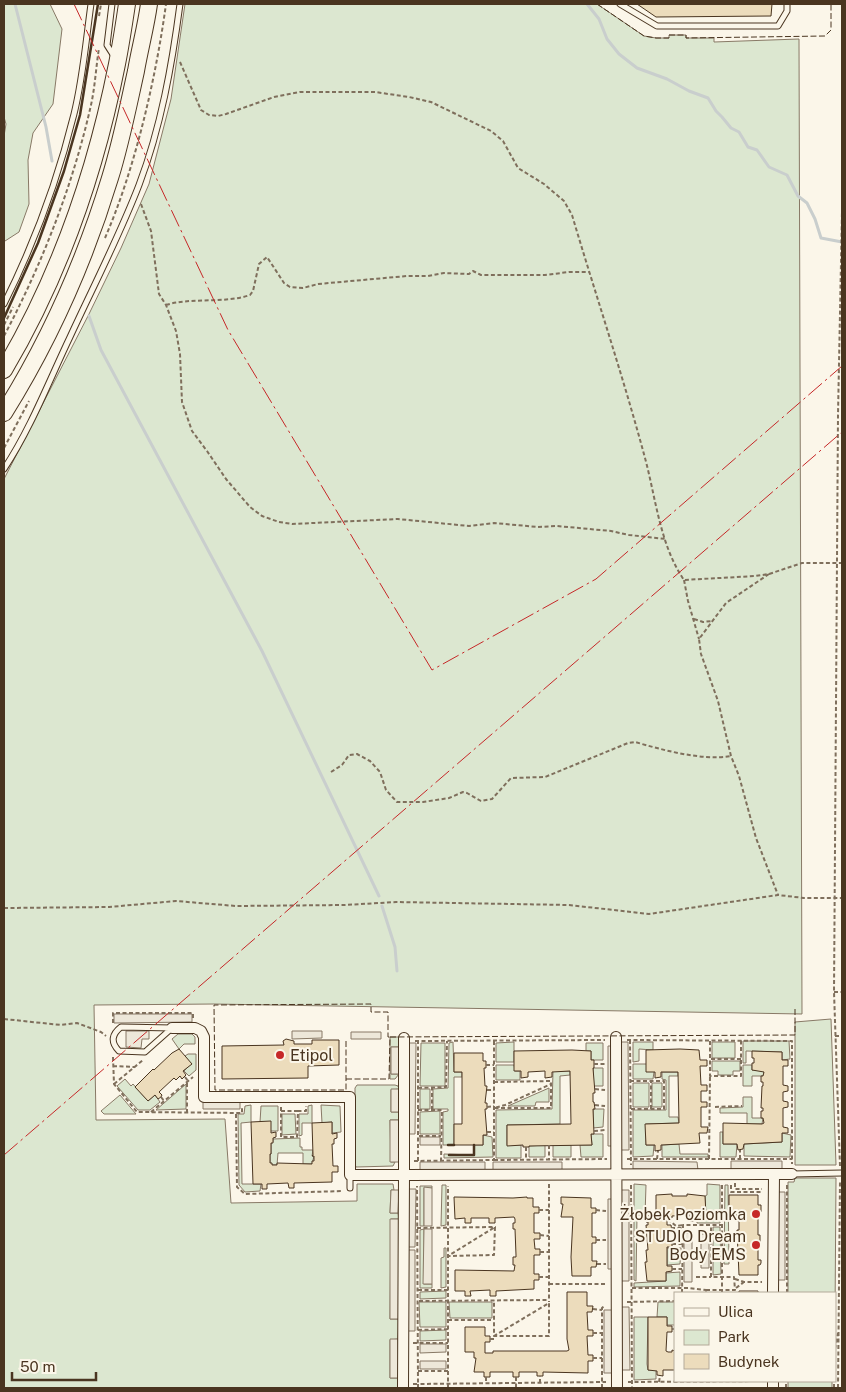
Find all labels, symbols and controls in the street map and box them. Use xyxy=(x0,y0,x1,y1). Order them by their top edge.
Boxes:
place label: Etipol xyxy=(290,1046,333,1065)
marker: Etipol xyxy=(274,1049,286,1061)
place label: Żłobek Poziomka xyxy=(619,1204,746,1224)
marker: Żłobek Poziomka xyxy=(750,1208,762,1220)
place label: STUDIO Dream Body EMS xyxy=(635,1227,746,1264)
marker: STUDIO Dream Body EMS xyxy=(750,1239,762,1251)
legend xyxy=(674,1292,836,1382)
text: Ulica xyxy=(718,1303,753,1320)
text: Park xyxy=(718,1328,750,1345)
scale bar xyxy=(12,1350,96,1382)
text: Budynek xyxy=(718,1353,779,1370)
text: 50 m xyxy=(20,1358,55,1375)

